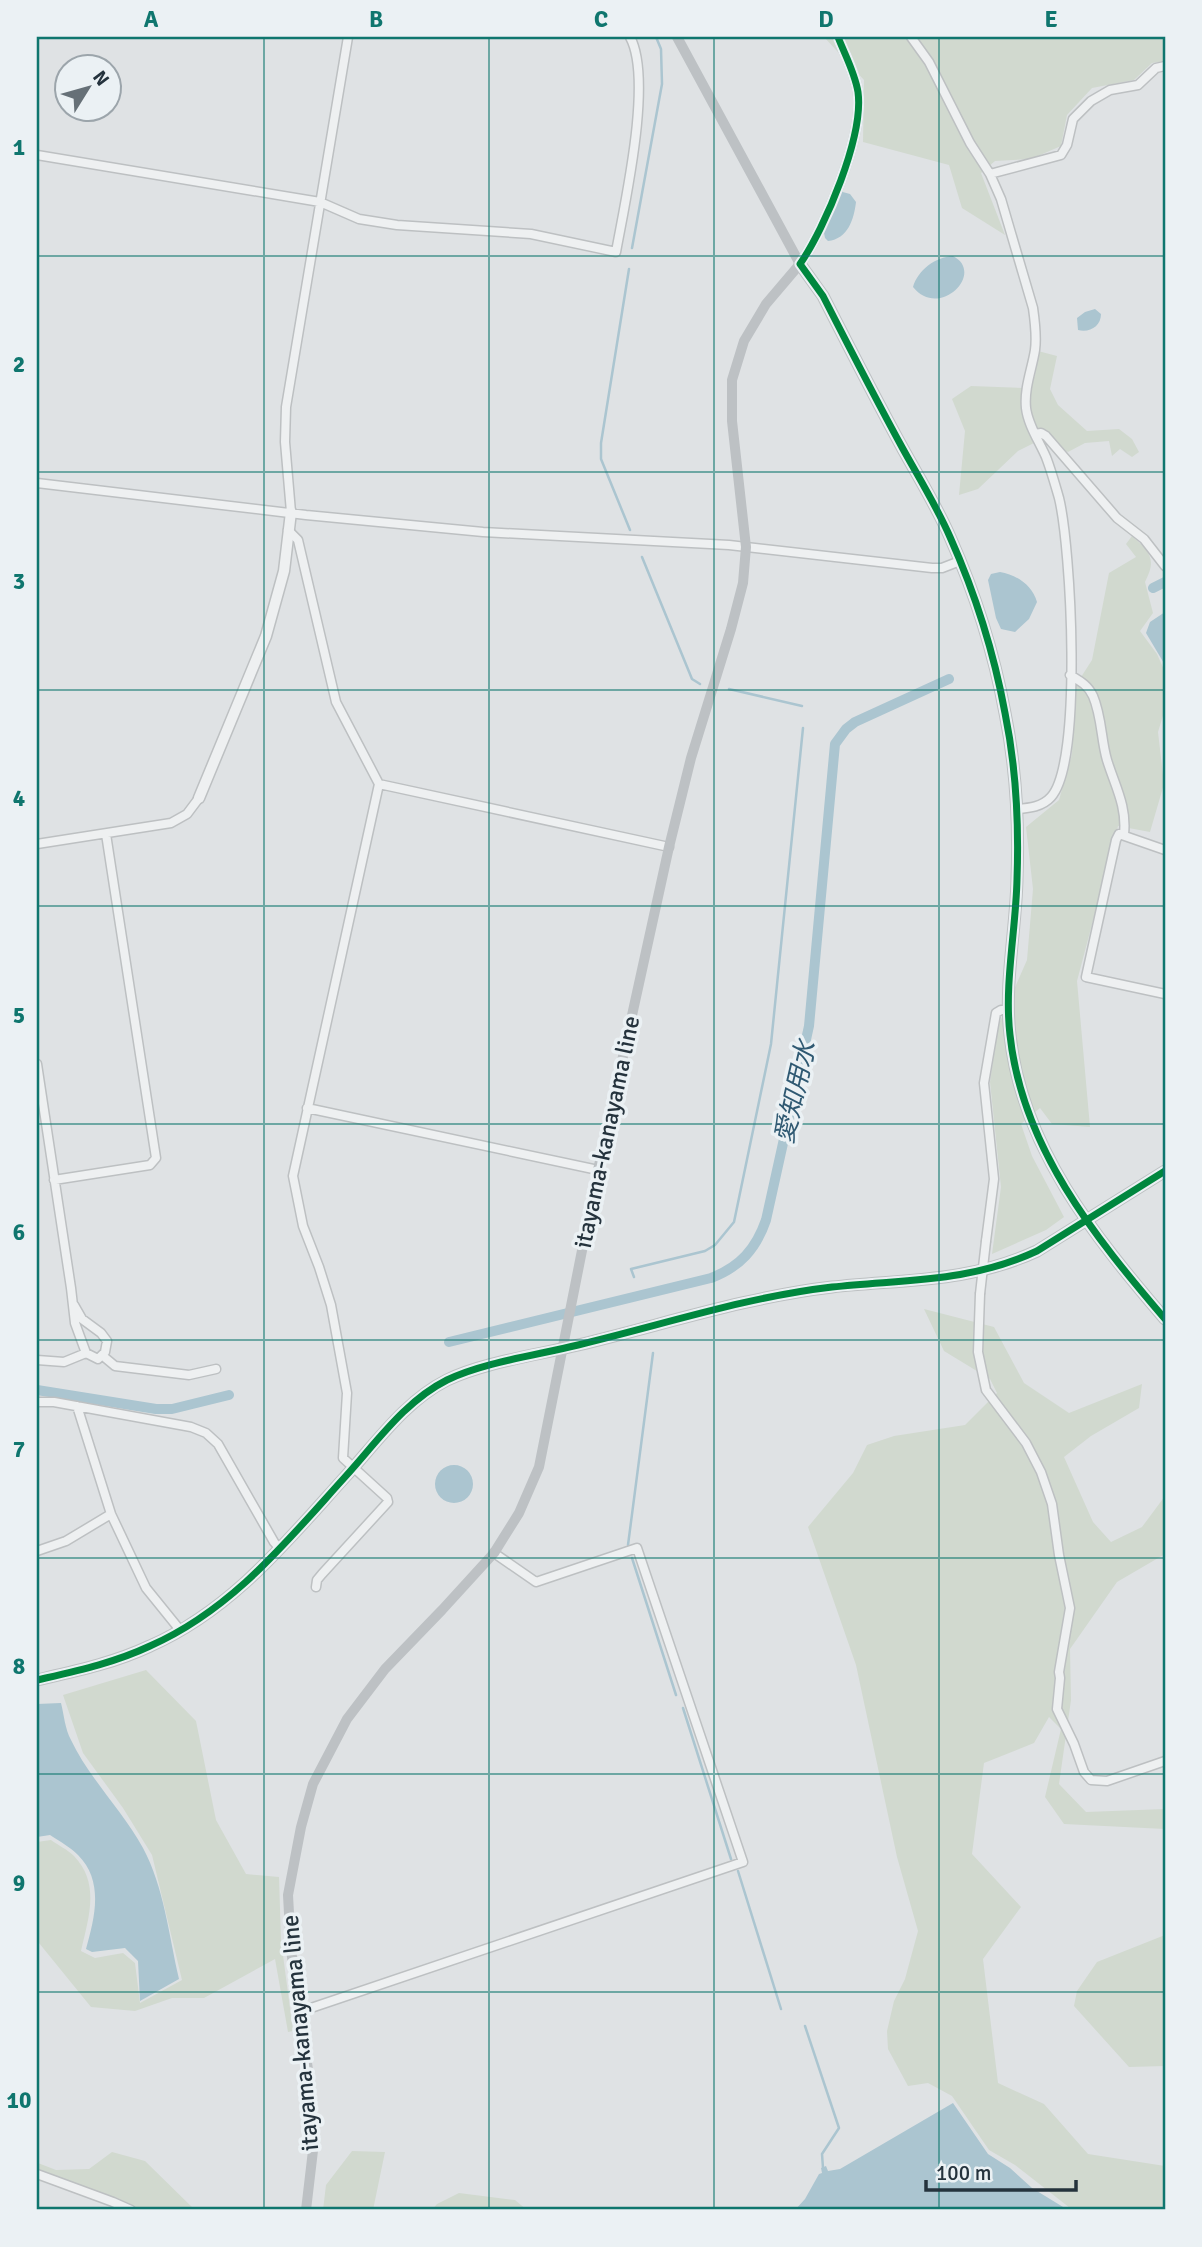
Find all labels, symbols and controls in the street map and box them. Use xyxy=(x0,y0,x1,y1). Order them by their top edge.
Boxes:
text: A xyxy=(144,5,159,34)
text: B xyxy=(369,5,383,34)
text: C xyxy=(594,5,608,34)
text: D xyxy=(818,5,834,34)
text: E xyxy=(1044,5,1058,34)
north arrow xyxy=(52,52,122,122)
text: N xyxy=(87,66,114,91)
text: 1 xyxy=(13,133,25,162)
text: 2 xyxy=(13,350,25,379)
text: 3 xyxy=(13,567,25,596)
text: 4 xyxy=(13,784,25,813)
text: 5 xyxy=(13,1001,25,1030)
street label: itayama-kanayama line xyxy=(568,1013,646,1251)
water label: 愛知用水 xyxy=(769,1035,824,1146)
text: 6 xyxy=(13,1218,25,1247)
text: 7 xyxy=(13,1435,25,1464)
text: 8 xyxy=(13,1652,25,1681)
text: 9 xyxy=(13,1869,25,1898)
street label: itayama-kanayama line xyxy=(275,1914,325,2152)
text: 10 xyxy=(7,2086,31,2115)
scale bar xyxy=(926,2149,1076,2193)
text: 100 m xyxy=(936,2160,991,2186)

